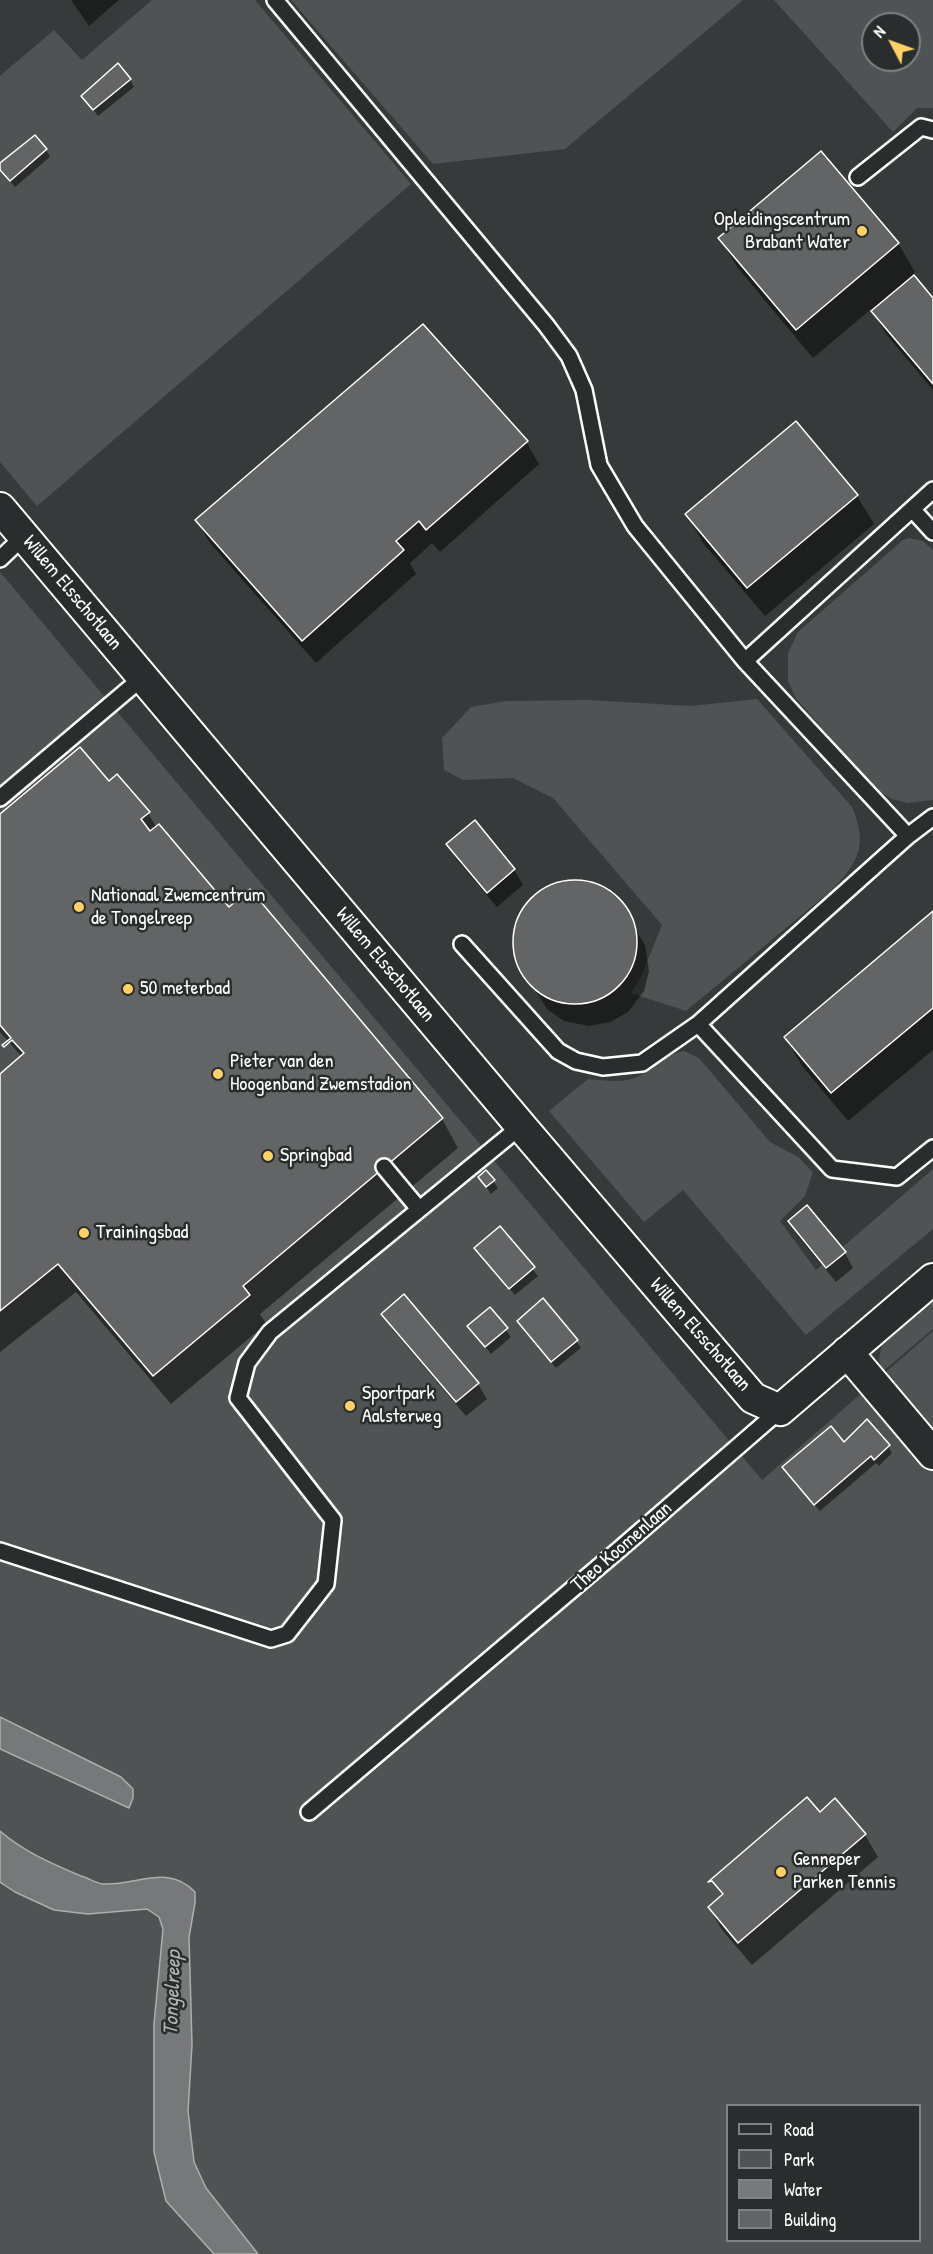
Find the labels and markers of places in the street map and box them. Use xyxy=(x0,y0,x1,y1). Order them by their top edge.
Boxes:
place label: Opleidingscentrum Brabant Water xyxy=(714,208,850,255)
marker: Opleidingscentrum Brabant Water xyxy=(855,224,869,238)
place label: Nationaal Zwemcentrum de Tongelreep xyxy=(91,884,265,931)
marker: Nationaal Zwemcentrum de Tongelreep xyxy=(72,900,86,914)
place label: 50 meterbad xyxy=(140,977,230,1001)
marker: 50 meterbad xyxy=(121,982,135,996)
place label: Pieter van den Hoogenband Zwemstadion xyxy=(230,1050,412,1097)
marker: Pieter van den Hoogenband Zwemstadion xyxy=(211,1067,225,1081)
place label: Springbad xyxy=(280,1144,352,1168)
marker: Springbad xyxy=(261,1149,275,1163)
place label: Trainingsbad xyxy=(96,1221,188,1245)
marker: Trainingsbad xyxy=(77,1226,91,1240)
place label: Sportpark Aalsterweg xyxy=(362,1382,441,1429)
marker: Sportpark Aalsterweg xyxy=(343,1399,357,1413)
place label: Genneper Parken Tennis xyxy=(793,1848,896,1895)
marker: Genneper Parken Tennis xyxy=(774,1865,788,1879)

